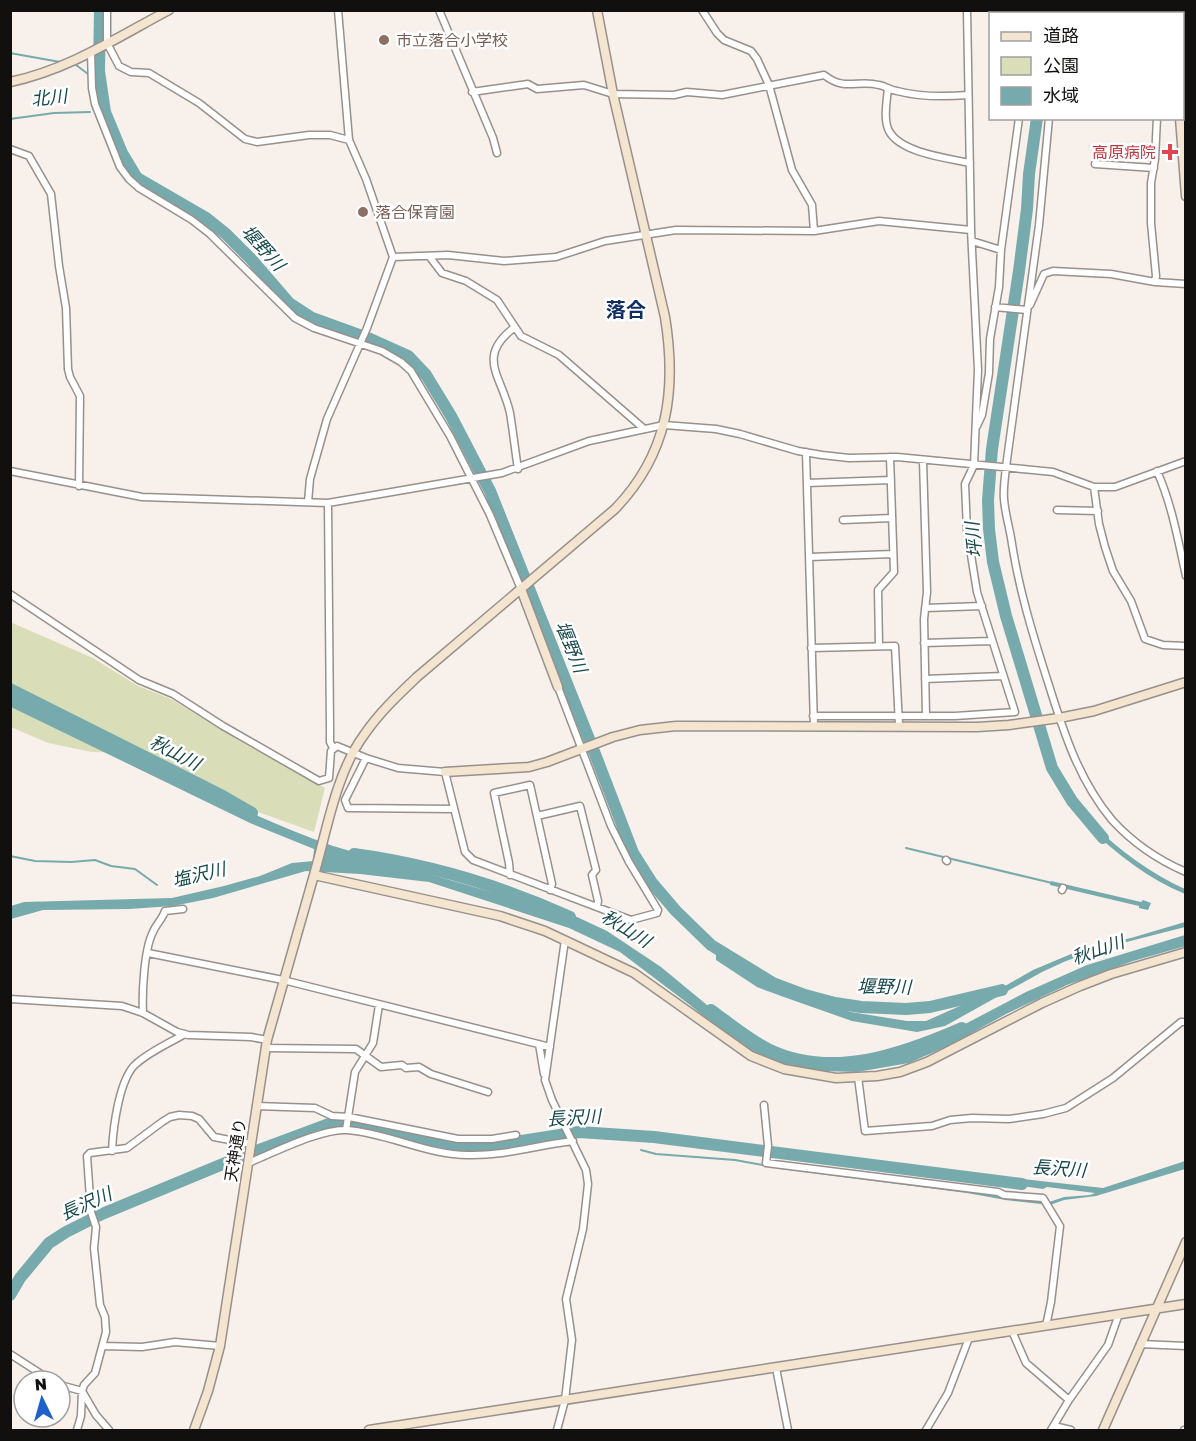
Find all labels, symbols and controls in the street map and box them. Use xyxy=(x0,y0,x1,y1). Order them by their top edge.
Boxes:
legend xyxy=(989,12,1184,120)
text: 道路 xyxy=(1043,24,1079,46)
place label: 市立落合小学校 xyxy=(396,30,508,50)
marker: 市立落合小学校 xyxy=(377,33,391,47)
text: 公園 xyxy=(1043,54,1079,76)
water label: 北川 xyxy=(30,84,70,110)
text: 水域 xyxy=(1043,84,1079,106)
place label: 高原病院 xyxy=(1092,142,1156,162)
marker: 高原病院 xyxy=(1161,143,1179,161)
place label: 落合保育園 xyxy=(375,202,455,222)
marker: 落合保育園 xyxy=(356,205,370,219)
water label: 堰野川 xyxy=(238,220,291,276)
district label: 落合 xyxy=(606,297,646,321)
water label: 坪川 xyxy=(960,519,986,559)
water label: 堰野川 xyxy=(552,617,593,678)
water label: 秋山川 xyxy=(146,730,206,775)
water label: 塩沢川 xyxy=(170,857,230,891)
water label: 秋山川 xyxy=(598,905,657,953)
water label: 秋山川 xyxy=(1069,929,1129,968)
water label: 堰野川 xyxy=(857,975,913,998)
water label: 長沢川 xyxy=(546,1104,603,1129)
street label: 天神通り xyxy=(220,1117,250,1183)
water label: 長沢川 xyxy=(1031,1155,1089,1181)
water label: 長沢川 xyxy=(56,1181,117,1224)
north arrow xyxy=(12,1369,72,1429)
text: N xyxy=(34,1374,48,1395)

